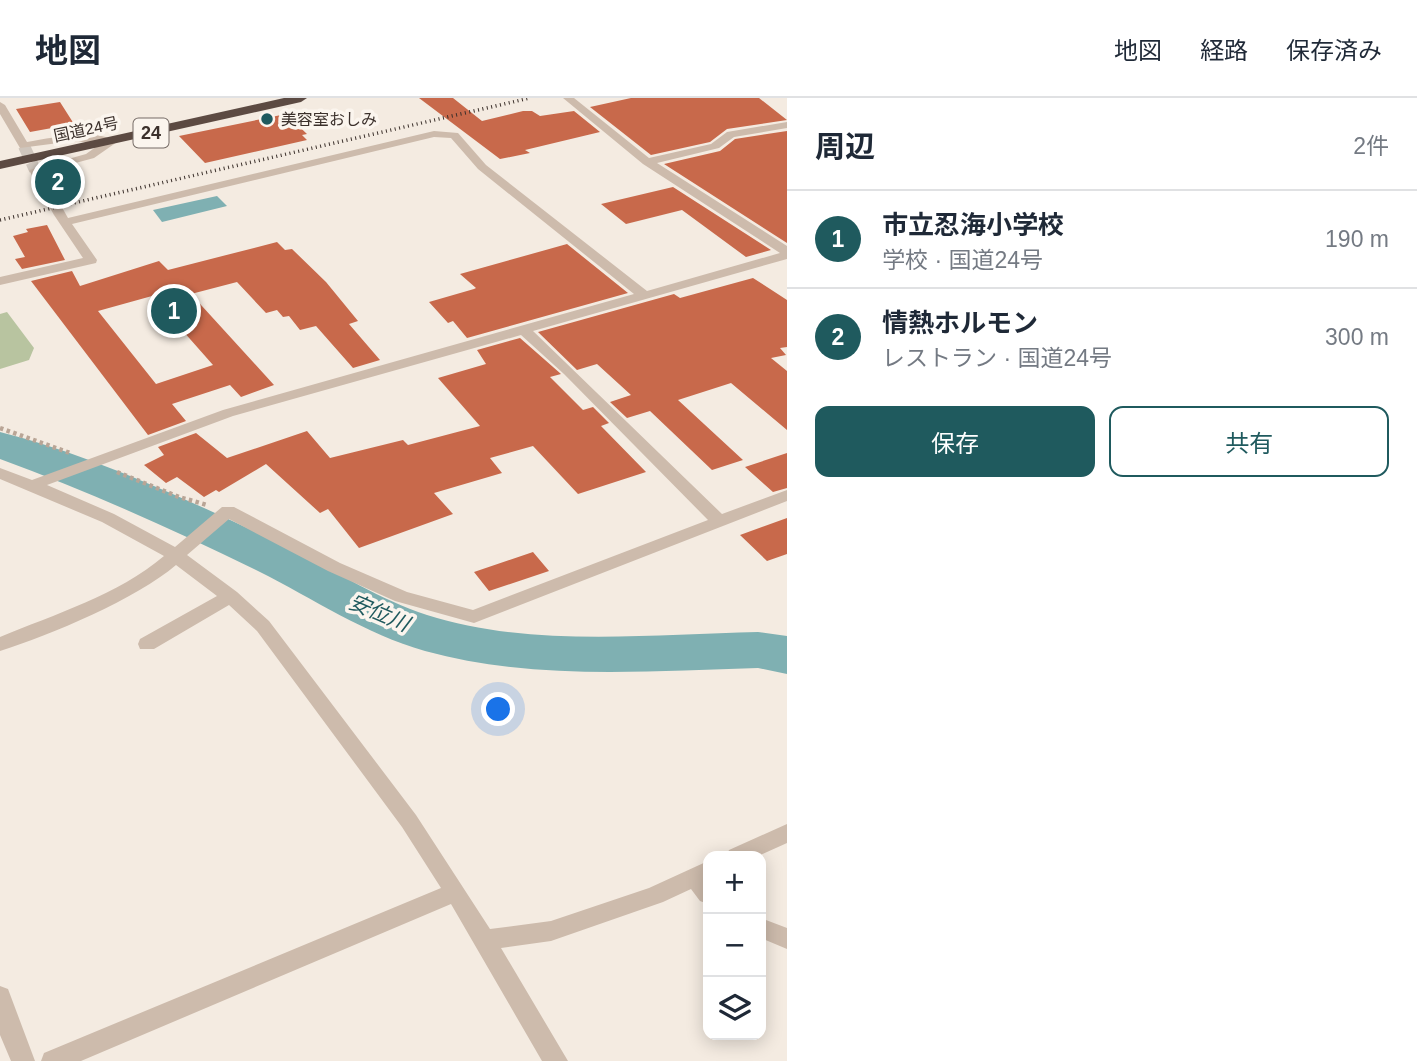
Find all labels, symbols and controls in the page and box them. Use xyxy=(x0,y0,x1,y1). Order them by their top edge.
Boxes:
text: 地図 xyxy=(35,32,101,69)
text: 地図 xyxy=(1114,37,1162,64)
text: 経路 xyxy=(1200,37,1248,64)
text: 保存済み xyxy=(1286,37,1382,64)
marker: 美容室おしみ xyxy=(259,111,275,127)
place label: 美容室おしみ xyxy=(281,111,377,128)
street label: 国道24号 xyxy=(52,114,120,145)
road number: 24 xyxy=(134,118,168,148)
text: 周辺 xyxy=(815,130,875,163)
text: 2件 xyxy=(1353,133,1389,159)
pin: 2 xyxy=(35,156,81,208)
text: 市立忍海小学校 xyxy=(882,210,1064,240)
text: 1 xyxy=(832,226,844,252)
text: 190 m xyxy=(1325,226,1389,252)
text: 学校 · 国道24号 xyxy=(882,247,1043,273)
pin: 1 xyxy=(151,285,197,337)
text: 情熱ホルモン xyxy=(882,308,1038,338)
text: 2 xyxy=(832,324,844,350)
text: 300 m xyxy=(1325,324,1389,350)
text: レストラン · 国道24号 xyxy=(882,345,1112,371)
button: 保存 xyxy=(815,406,1095,477)
button: 共有 xyxy=(1109,406,1389,477)
water label: 安位川 xyxy=(346,590,415,636)
your location xyxy=(481,692,515,726)
map controls xyxy=(703,851,766,1040)
button: + xyxy=(703,851,766,914)
button: − xyxy=(703,914,766,977)
button: layers xyxy=(703,977,766,1040)

